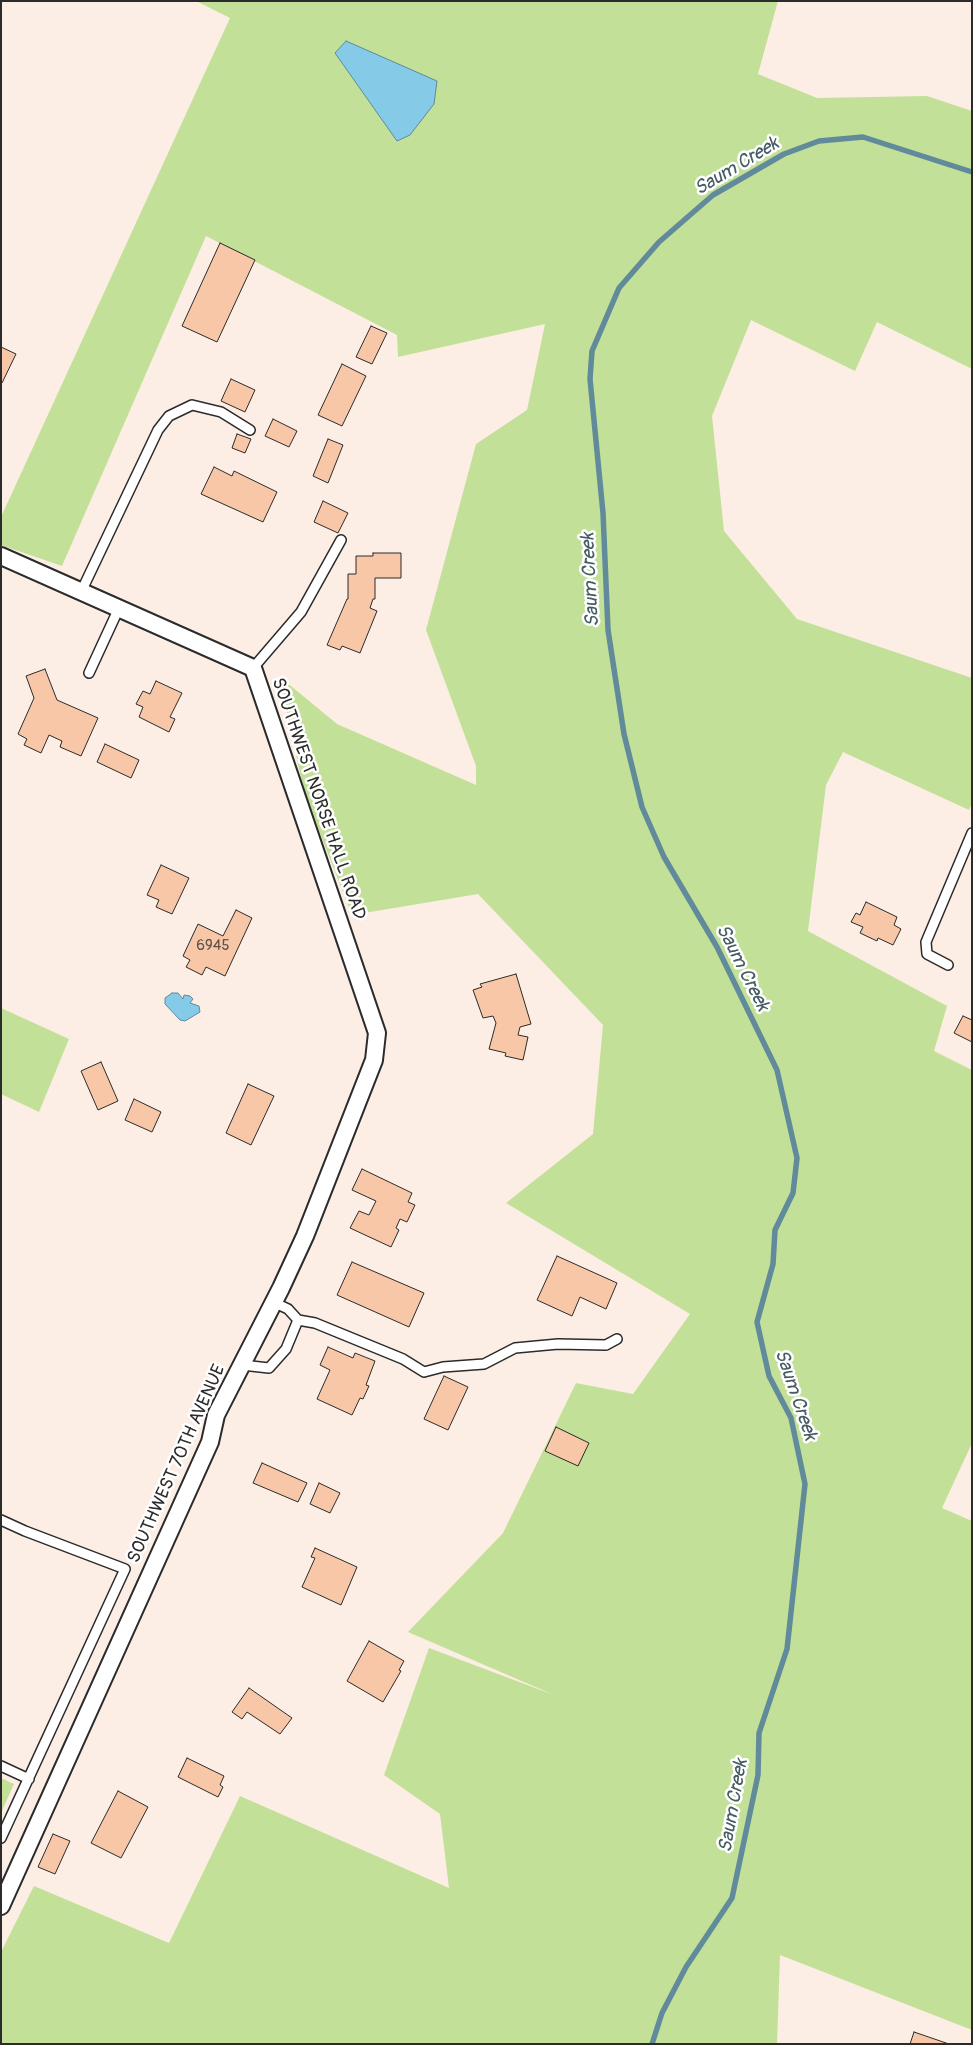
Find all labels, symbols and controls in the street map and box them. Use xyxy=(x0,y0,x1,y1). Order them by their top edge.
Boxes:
water label: Saum Creek xyxy=(691,133,783,201)
water label: Saum Creek xyxy=(577,532,605,628)
street label: SOUTHWEST NORSE HALL ROAD xyxy=(266,675,370,923)
water label: Saum Creek xyxy=(710,921,774,1015)
house number: 6945 xyxy=(196,937,230,955)
water label: Saum Creek xyxy=(769,1347,821,1443)
street label: SOUTHWEST 70TH AVENUE xyxy=(123,1362,231,1566)
water label: Saum Creek xyxy=(715,1758,753,1854)

